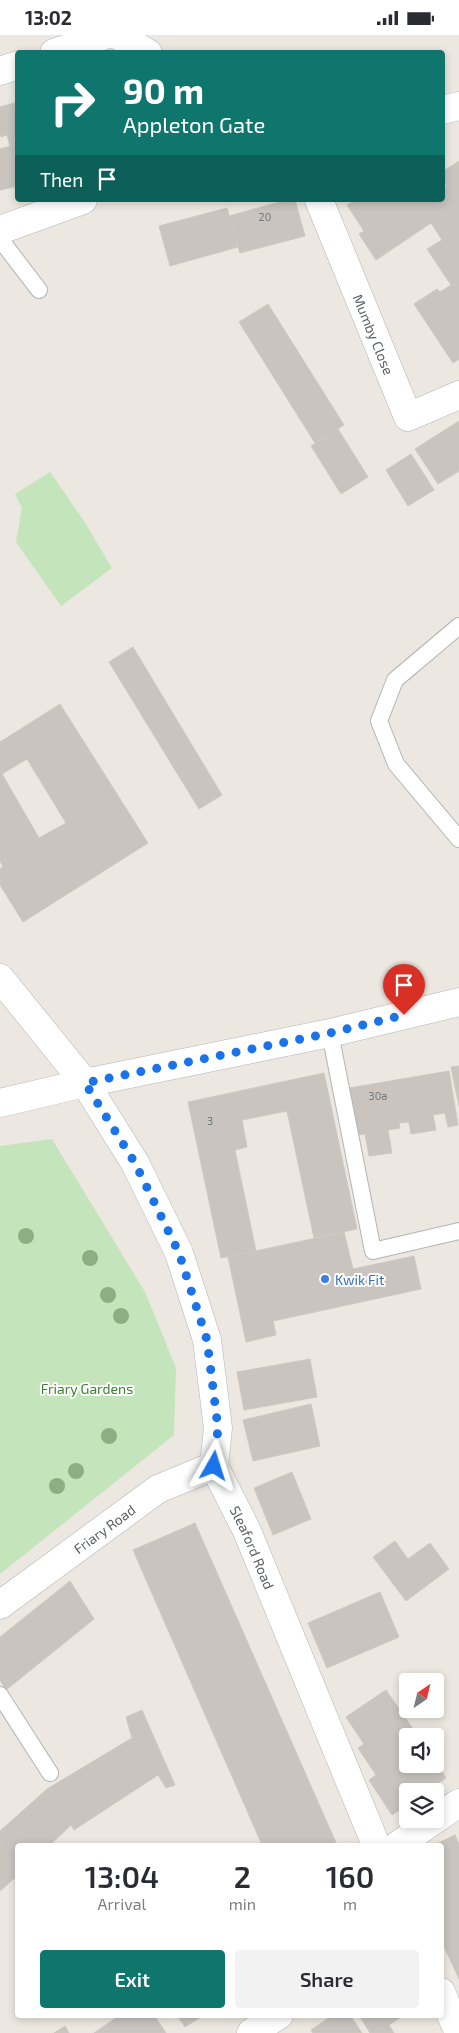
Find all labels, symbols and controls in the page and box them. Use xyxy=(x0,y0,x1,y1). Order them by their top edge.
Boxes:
text: 13:02 xyxy=(25,6,72,29)
text: 90 m xyxy=(123,69,204,111)
icon: right xyxy=(40,70,105,135)
text: Appleton Gate xyxy=(123,111,265,137)
icon: arrive xyxy=(93,165,121,193)
text: Then xyxy=(40,168,83,191)
house number: 20 xyxy=(259,210,271,223)
street label: Mumby Close xyxy=(350,291,398,377)
pin xyxy=(383,964,425,1015)
icon: arrive xyxy=(390,971,418,999)
house number: 30a xyxy=(369,1089,387,1102)
house number: 3 xyxy=(207,1114,213,1127)
place label: Kwik Fit xyxy=(335,1271,384,1288)
marker: Kwik Fit xyxy=(319,1273,331,1285)
park label: Friary Gardens xyxy=(41,1380,133,1397)
position arrow xyxy=(187,1439,239,1491)
street label: Friary Road xyxy=(70,1500,138,1557)
street label: Sleaford Road xyxy=(227,1503,278,1591)
north arrow xyxy=(399,1673,444,1717)
map controls xyxy=(399,1673,444,1828)
button: sound xyxy=(399,1728,444,1773)
button: layers xyxy=(399,1783,444,1828)
text: 13:04 xyxy=(85,1858,159,1894)
text: 2 xyxy=(234,1858,251,1894)
text: 160 xyxy=(326,1858,374,1894)
text: Arrival xyxy=(97,1894,146,1913)
text: min xyxy=(229,1894,256,1913)
text: m xyxy=(343,1894,357,1913)
button: Exit xyxy=(40,1950,225,2008)
button: Share xyxy=(235,1950,419,2008)

